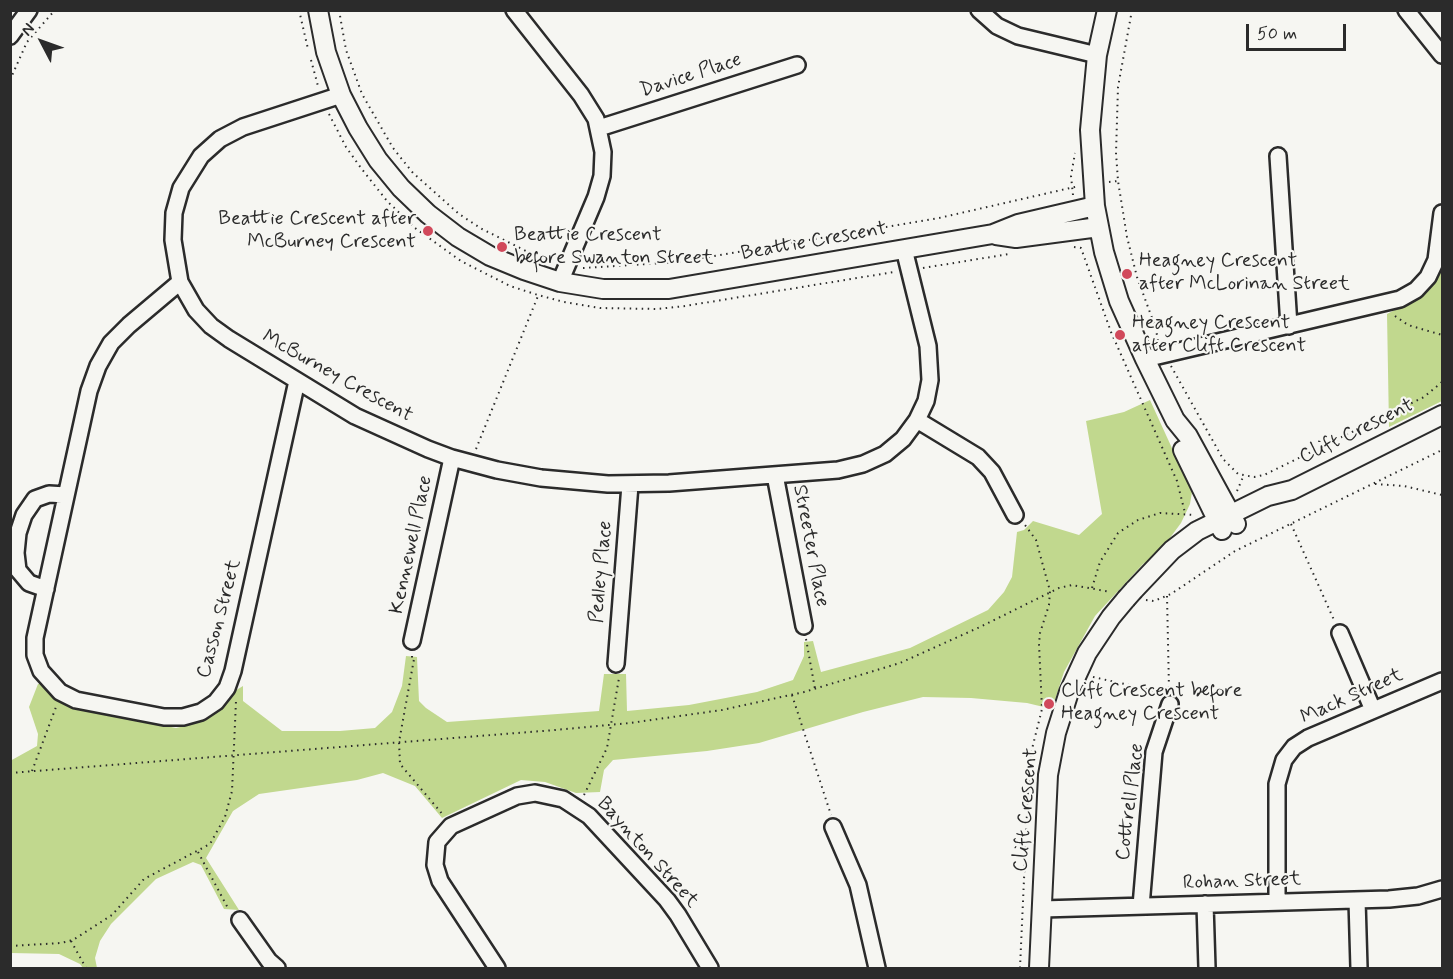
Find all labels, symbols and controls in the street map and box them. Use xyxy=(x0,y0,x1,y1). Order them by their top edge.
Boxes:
north arrow xyxy=(12,12,72,72)
scale bar xyxy=(1249,12,1350,50)
text: N xyxy=(17,19,39,41)
text: 50 m xyxy=(1257,22,1297,46)
street label: Davice Place xyxy=(637,48,745,104)
place label: Beattie Crescent after McBurney Crescent xyxy=(218,208,416,255)
street label: Beattie Crescent xyxy=(739,217,889,267)
marker: Beattie Crescent after McBurney Crescent xyxy=(421,224,435,238)
place label: Beattie Crescent before Swanton Street xyxy=(514,224,714,271)
marker: Beattie Crescent before Swanton Street xyxy=(495,240,509,254)
place label: Heagney Crescent after McLorinan Street xyxy=(1139,250,1350,297)
marker: Heagney Crescent after McLorinan Street xyxy=(1120,267,1134,281)
place label: Heagney Crescent after Clift Crescent xyxy=(1132,312,1306,359)
street label: McBurney Crescent xyxy=(257,326,417,428)
marker: Heagney Crescent after Clift Crescent xyxy=(1113,328,1127,342)
street label: Clift Crescent xyxy=(1296,394,1418,470)
street label: Kennewell Place xyxy=(386,474,438,616)
street label: Streeter Place xyxy=(786,483,834,609)
street label: Pedley Place xyxy=(586,520,618,624)
street label: Casson Street xyxy=(193,557,247,681)
street label: Mack Street xyxy=(1297,664,1407,730)
place label: Clift Crescent before Heagney Crescent xyxy=(1061,680,1242,727)
marker: Clift Crescent before Heagney Crescent xyxy=(1042,697,1056,711)
street label: Cottrell Place xyxy=(1112,742,1150,862)
street label: Clift Crescent xyxy=(1010,747,1044,873)
street label: Baynton Street xyxy=(591,793,703,913)
street label: Rohan Street xyxy=(1183,868,1301,896)

